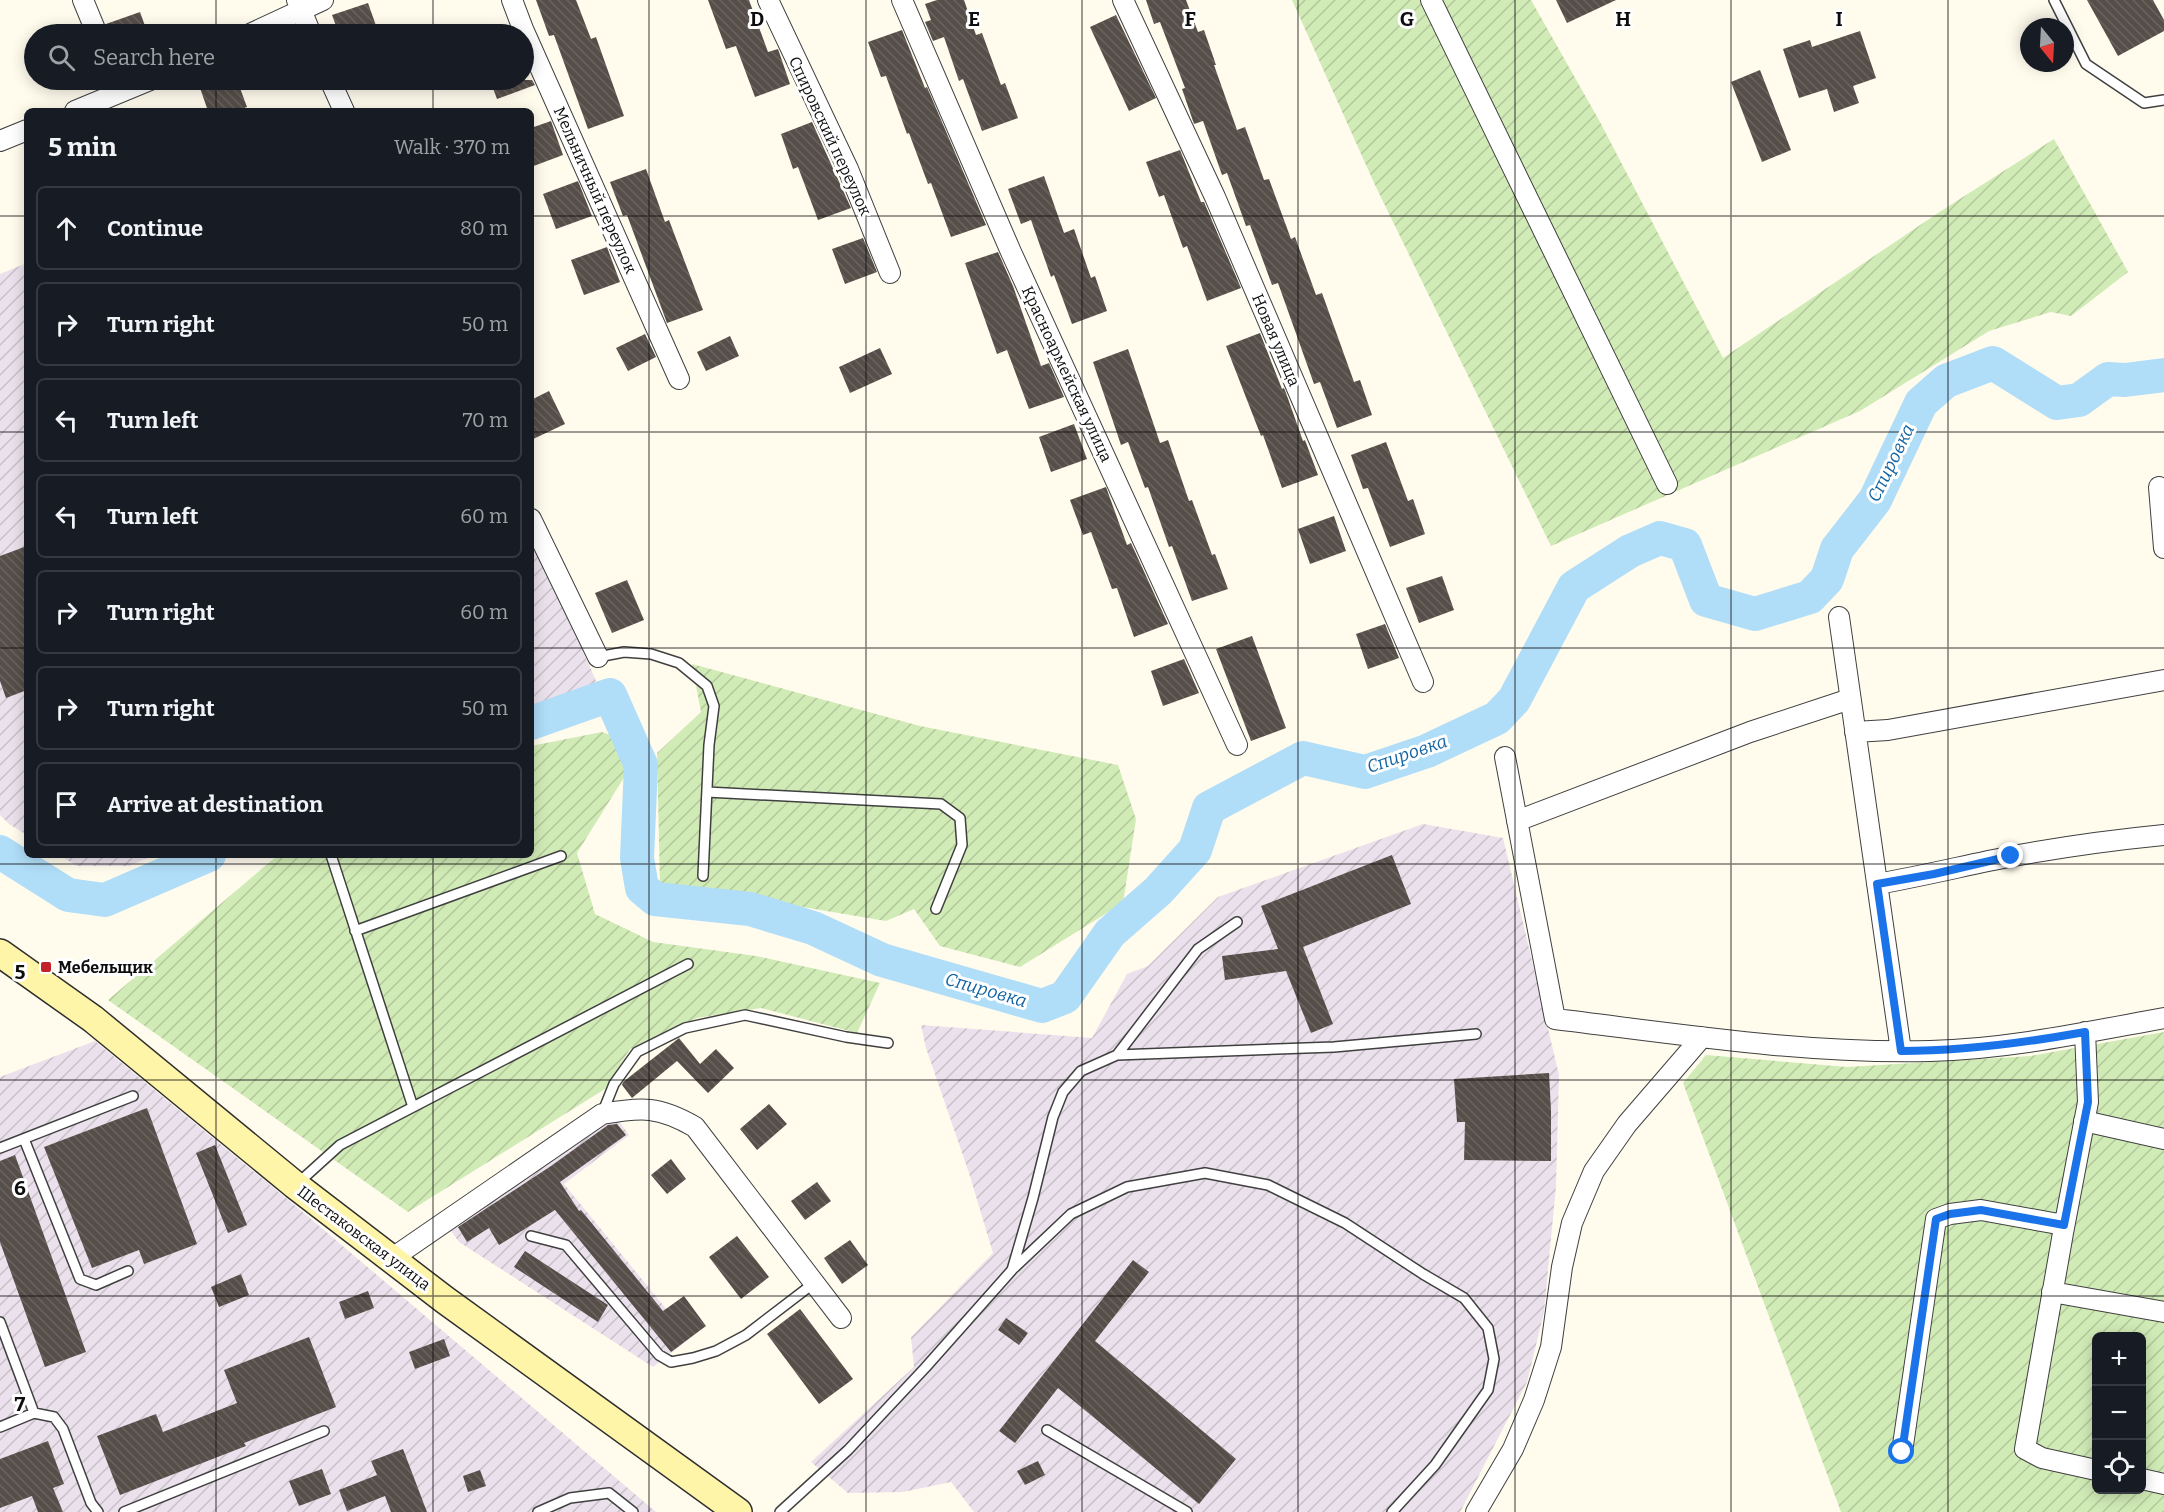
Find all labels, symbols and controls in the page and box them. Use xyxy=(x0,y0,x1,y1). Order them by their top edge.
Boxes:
text: D xyxy=(750,7,764,31)
text: E xyxy=(968,7,980,31)
text: F xyxy=(1184,7,1196,31)
text: G xyxy=(1400,7,1414,31)
text: H xyxy=(1615,7,1631,31)
text: I xyxy=(1835,7,1843,31)
north arrow xyxy=(2020,18,2074,72)
search box xyxy=(24,24,534,90)
icon: search xyxy=(45,41,78,74)
text: Search here xyxy=(93,44,215,71)
street label: Спировский переулок xyxy=(785,53,875,219)
street label: Мельничный переулок xyxy=(550,104,641,277)
text: 5 min xyxy=(48,132,117,163)
text: Walk · 370 m xyxy=(394,135,510,159)
icon: ahead xyxy=(50,212,83,245)
text: Continue xyxy=(107,215,203,242)
text: 80 m xyxy=(460,216,508,240)
street label: Красноармейская улица xyxy=(1018,283,1116,465)
street label: Новая улица xyxy=(1248,291,1304,389)
icon: right xyxy=(50,308,83,341)
text: Turn right xyxy=(107,311,215,338)
text: 50 m xyxy=(461,312,508,336)
icon: left xyxy=(50,404,83,437)
text: Turn left xyxy=(107,407,199,434)
text: 70 m xyxy=(462,408,508,432)
water label: Спировка xyxy=(1863,421,1919,505)
icon: left xyxy=(50,500,83,533)
text: Turn left xyxy=(107,503,199,530)
text: 60 m xyxy=(460,504,508,528)
icon: right xyxy=(50,596,83,629)
text: Turn right xyxy=(107,599,215,626)
text: 60 m xyxy=(460,600,508,624)
icon: right xyxy=(50,692,83,725)
text: Turn right xyxy=(107,695,215,722)
text: 50 m xyxy=(461,696,508,720)
water label: Спировка xyxy=(1364,730,1450,778)
icon: arrive xyxy=(50,788,83,821)
text: Arrive at destination xyxy=(107,791,323,818)
route end xyxy=(1997,842,2023,868)
place label: Мебельщик xyxy=(58,958,153,977)
text: 5 xyxy=(15,960,26,984)
marker: Мебельщик xyxy=(39,960,53,974)
water label: Спировка xyxy=(943,968,1029,1012)
text: 6 xyxy=(14,1176,26,1200)
street label: Шестаковская улица xyxy=(294,1182,434,1294)
map controls xyxy=(2092,1332,2146,1494)
button: + xyxy=(2092,1332,2146,1386)
button: − xyxy=(2092,1386,2146,1440)
text: 7 xyxy=(15,1392,26,1416)
route start xyxy=(1888,1438,1914,1464)
button: locate xyxy=(2092,1440,2146,1494)

